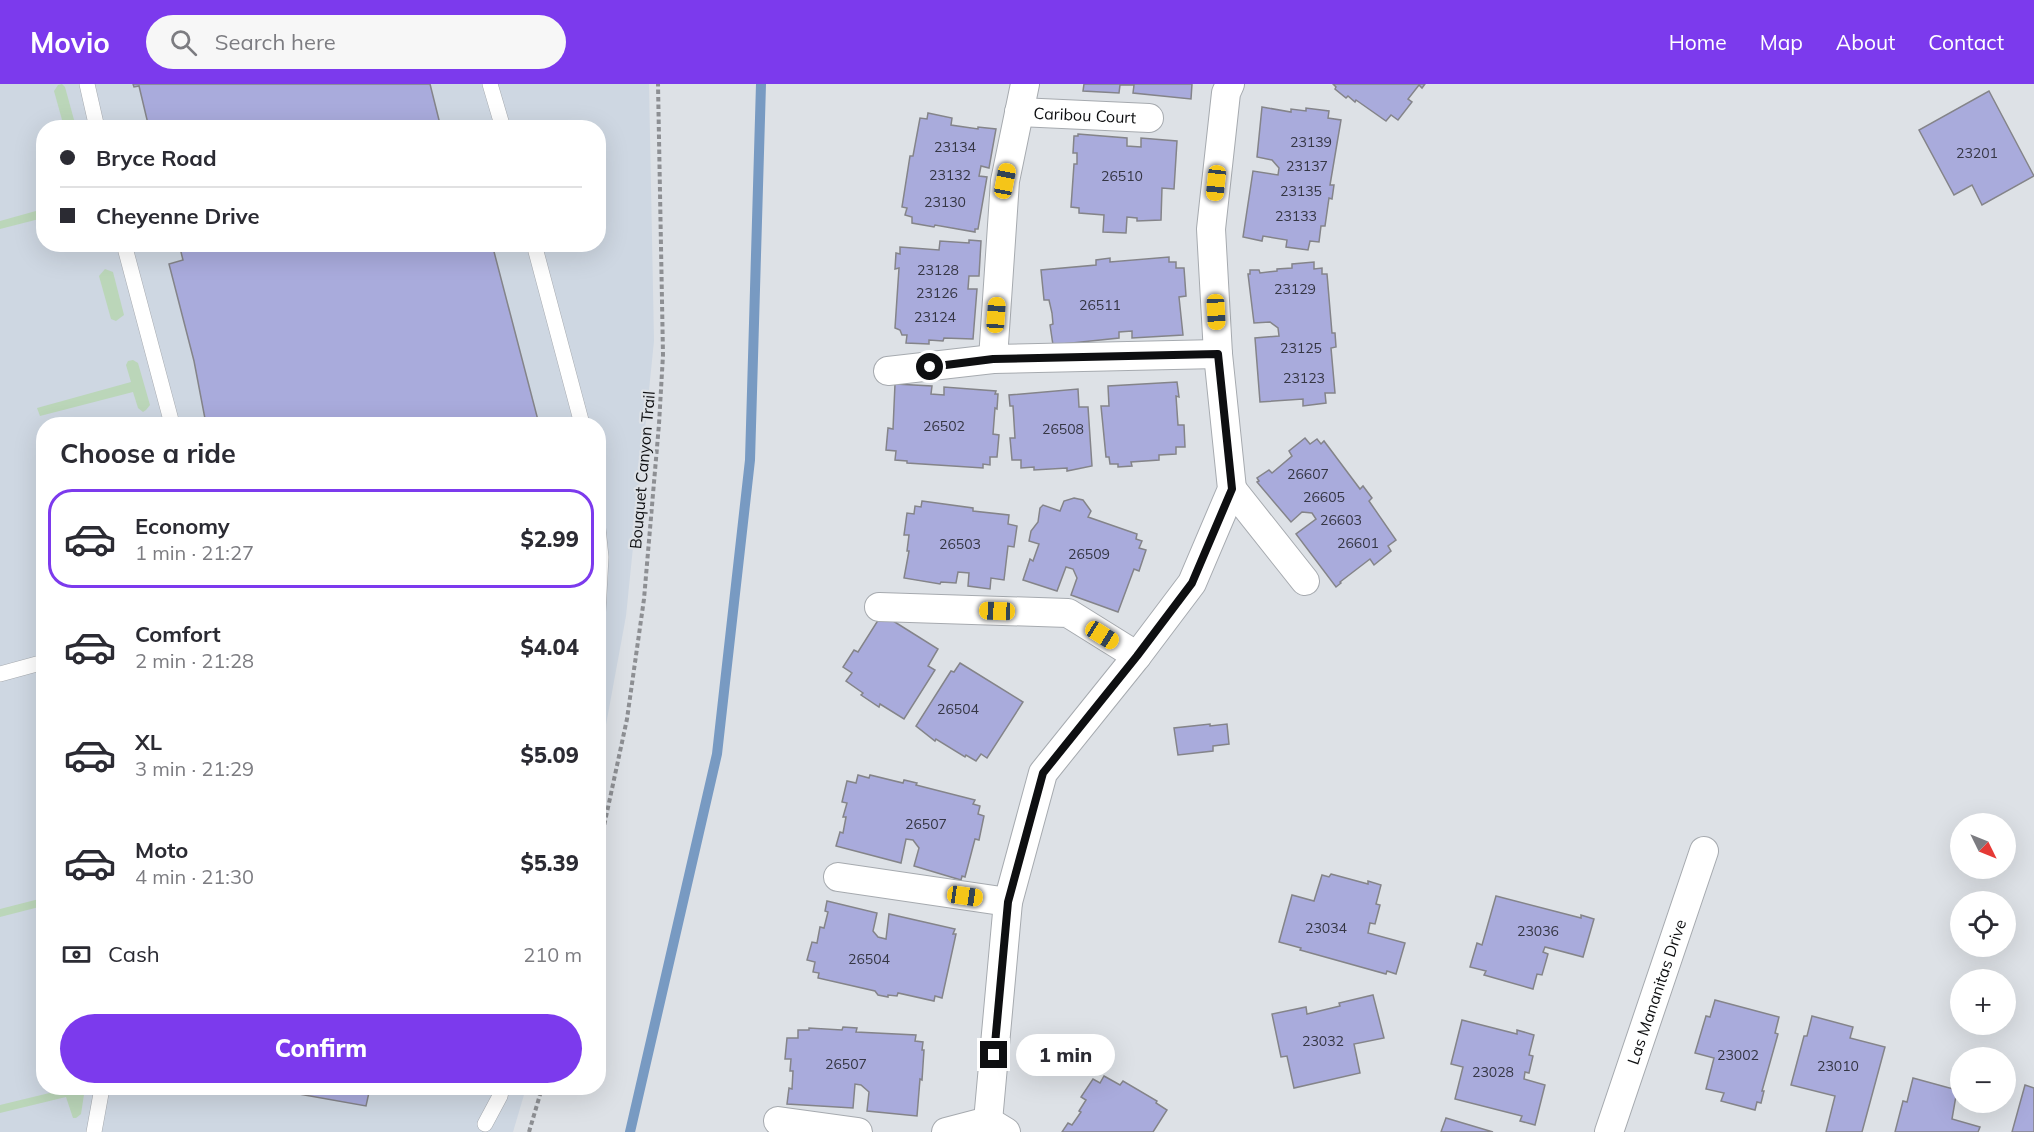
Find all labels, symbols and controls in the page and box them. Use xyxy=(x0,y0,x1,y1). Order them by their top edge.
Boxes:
search box xyxy=(146,15,566,69)
text: Movio xyxy=(30,25,110,60)
icon: search xyxy=(167,26,200,59)
text: Search here xyxy=(215,28,336,56)
text: Home xyxy=(1669,29,1727,55)
text: Map xyxy=(1760,29,1803,55)
text: About xyxy=(1836,29,1895,55)
text: Contact xyxy=(1928,29,2004,55)
street label: Caribou Court xyxy=(1033,103,1137,127)
house number: 23139 xyxy=(1290,133,1332,151)
house number: 23134 xyxy=(934,138,977,156)
text: Bryce Road xyxy=(96,144,217,172)
house number: 23201 xyxy=(1956,144,1998,162)
house number: 23137 xyxy=(1286,157,1328,175)
car xyxy=(993,162,1017,200)
car xyxy=(1205,164,1227,202)
house number: 23132 xyxy=(929,166,971,184)
house number: 26510 xyxy=(1101,167,1143,185)
house number: 23135 xyxy=(1280,182,1322,200)
house number: 23130 xyxy=(924,193,966,211)
text: Cheyenne Drive xyxy=(96,202,260,230)
house number: 23133 xyxy=(1275,207,1317,225)
house number: 23128 xyxy=(917,261,959,279)
house number: 23129 xyxy=(1274,280,1316,298)
house number: 23126 xyxy=(916,284,958,302)
car xyxy=(1206,294,1226,330)
car xyxy=(986,296,1006,334)
house number: 26511 xyxy=(1079,296,1121,314)
house number: 23124 xyxy=(914,308,957,326)
house number: 23125 xyxy=(1280,339,1322,357)
route start xyxy=(916,353,943,380)
house number: 23123 xyxy=(1283,369,1325,387)
street label: Bouquet Canyon Trail xyxy=(625,390,659,550)
house number: 26502 xyxy=(923,417,965,435)
house number: 26508 xyxy=(1042,420,1084,438)
text: Choose a ride xyxy=(60,436,236,470)
house number: 26607 xyxy=(1287,465,1329,483)
house number: 26605 xyxy=(1303,488,1345,506)
house number: 26603 xyxy=(1320,511,1362,529)
icon: car xyxy=(63,512,117,566)
text: Economy xyxy=(135,512,230,540)
text: $2.99 xyxy=(520,525,579,553)
house number: 26601 xyxy=(1337,534,1379,552)
house number: 26503 xyxy=(939,535,981,553)
text: 1 min · 21:27 xyxy=(135,540,254,565)
house number: 26509 xyxy=(1068,545,1110,563)
car xyxy=(979,601,1015,621)
car xyxy=(1082,618,1122,652)
icon: car xyxy=(63,620,117,674)
text: Comfort xyxy=(135,620,221,648)
text: $4.04 xyxy=(520,633,579,661)
text: 2 min · 21:28 xyxy=(135,648,254,673)
house number: 26504 xyxy=(937,700,980,718)
icon: car xyxy=(63,728,117,782)
text: XL xyxy=(135,728,162,756)
text: $5.09 xyxy=(520,741,579,769)
text: 3 min · 21:29 xyxy=(135,756,254,781)
north arrow xyxy=(1950,813,2016,879)
map controls xyxy=(1950,813,2016,1113)
house number: 26507 xyxy=(905,815,947,833)
icon: car xyxy=(63,836,117,890)
text: Moto xyxy=(135,836,188,864)
text: $5.39 xyxy=(520,849,579,877)
text: 4 min · 21:30 xyxy=(135,864,254,889)
car xyxy=(946,885,984,907)
button: locate xyxy=(1950,891,2016,957)
street label: Las Mananitas Drive xyxy=(1623,917,1690,1067)
house number: 23034 xyxy=(1305,919,1348,937)
house number: 23036 xyxy=(1517,922,1559,940)
icon: cash xyxy=(60,938,93,971)
text: Cash xyxy=(108,940,160,968)
text: 210 m xyxy=(523,942,582,967)
house number: 26504 xyxy=(848,950,891,968)
button: + xyxy=(1950,969,2016,1035)
button: Confirm xyxy=(60,1014,582,1083)
house number: 23032 xyxy=(1302,1032,1344,1050)
callout: 1 min xyxy=(1015,1034,1114,1076)
route end xyxy=(980,1041,1007,1068)
text: 1 min xyxy=(1039,1042,1092,1067)
house number: 23002 xyxy=(1717,1046,1759,1064)
button: − xyxy=(1950,1047,2016,1113)
house number: 26507 xyxy=(825,1055,867,1073)
house number: 23010 xyxy=(1817,1057,1859,1075)
house number: 23028 xyxy=(1472,1063,1514,1081)

